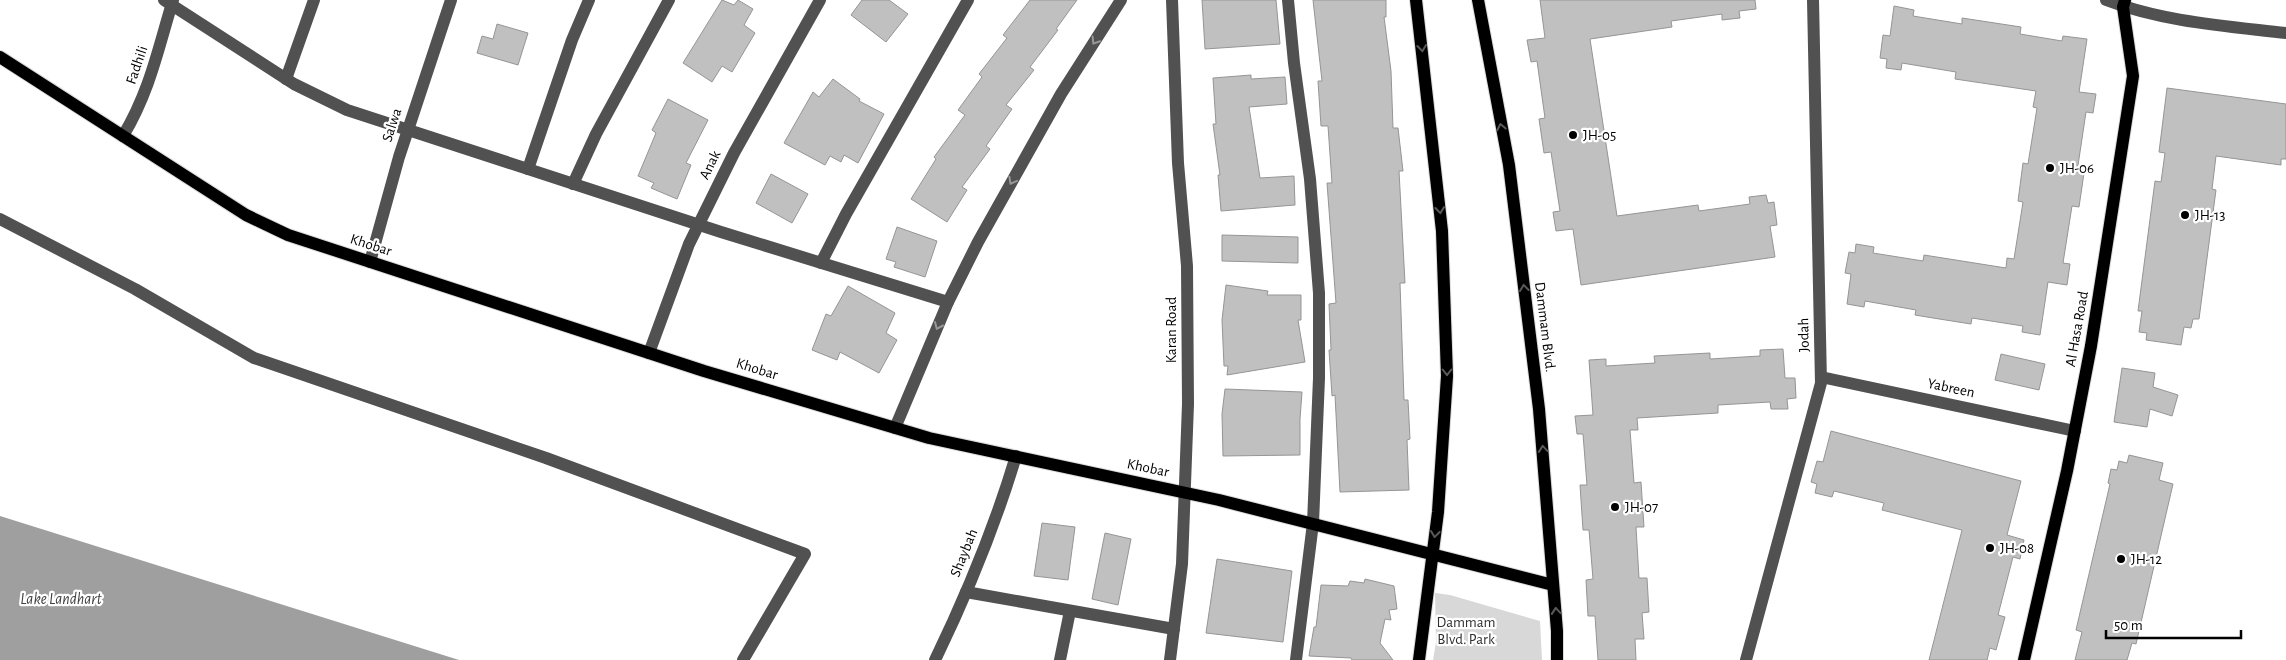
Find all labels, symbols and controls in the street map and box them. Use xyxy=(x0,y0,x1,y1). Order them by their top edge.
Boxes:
one-way arrow xyxy=(1091,36,1101,45)
street label: Fadhili xyxy=(123,44,151,86)
one-way arrow xyxy=(1416,45,1427,53)
street label: Salwa xyxy=(380,106,404,144)
one-way arrow xyxy=(1497,123,1507,131)
place label: JH-05 xyxy=(1583,128,1616,143)
marker: JH-05 xyxy=(1567,129,1579,141)
street label: Anak xyxy=(697,148,723,182)
place label: JH-06 xyxy=(2060,161,2094,176)
marker: JH-06 xyxy=(2044,162,2056,174)
one-way arrow xyxy=(1008,176,1018,185)
one-way arrow xyxy=(1434,206,1445,214)
place label: JH-13 xyxy=(2195,208,2225,223)
marker: JH-13 xyxy=(2179,209,2191,221)
street label: Khobar xyxy=(348,231,394,259)
street label: Dammam Blvd. xyxy=(1532,281,1558,373)
one-way arrow xyxy=(1519,284,1530,292)
street label: Al Hasa Road xyxy=(2063,290,2091,368)
street label: Karan Road xyxy=(1164,297,1179,363)
street label: Jodah xyxy=(1796,318,1812,352)
one-way arrow xyxy=(934,320,944,329)
street label: Khobar xyxy=(734,356,780,382)
one-way arrow xyxy=(1442,368,1452,376)
street label: Yabreen xyxy=(1926,376,1976,400)
one-way arrow xyxy=(1537,445,1548,453)
street label: Khobar xyxy=(1126,456,1171,480)
place label: JH-07 xyxy=(1625,500,1658,515)
marker: JH-07 xyxy=(1609,501,1621,513)
street label: Shaybah xyxy=(948,527,980,579)
one-way arrow xyxy=(1431,530,1441,539)
place label: JH-08 xyxy=(2000,541,2034,556)
marker: JH-08 xyxy=(1984,542,1996,554)
place label: JH-12 xyxy=(2131,552,2162,567)
marker: JH-12 xyxy=(2115,553,2127,565)
water label: Lake Landhart xyxy=(20,591,103,607)
one-way arrow xyxy=(1550,607,1561,615)
scale bar xyxy=(2106,608,2241,640)
park label: Dammam Blvd. Park xyxy=(1436,615,1496,647)
text: 50 m xyxy=(2114,618,2143,633)

